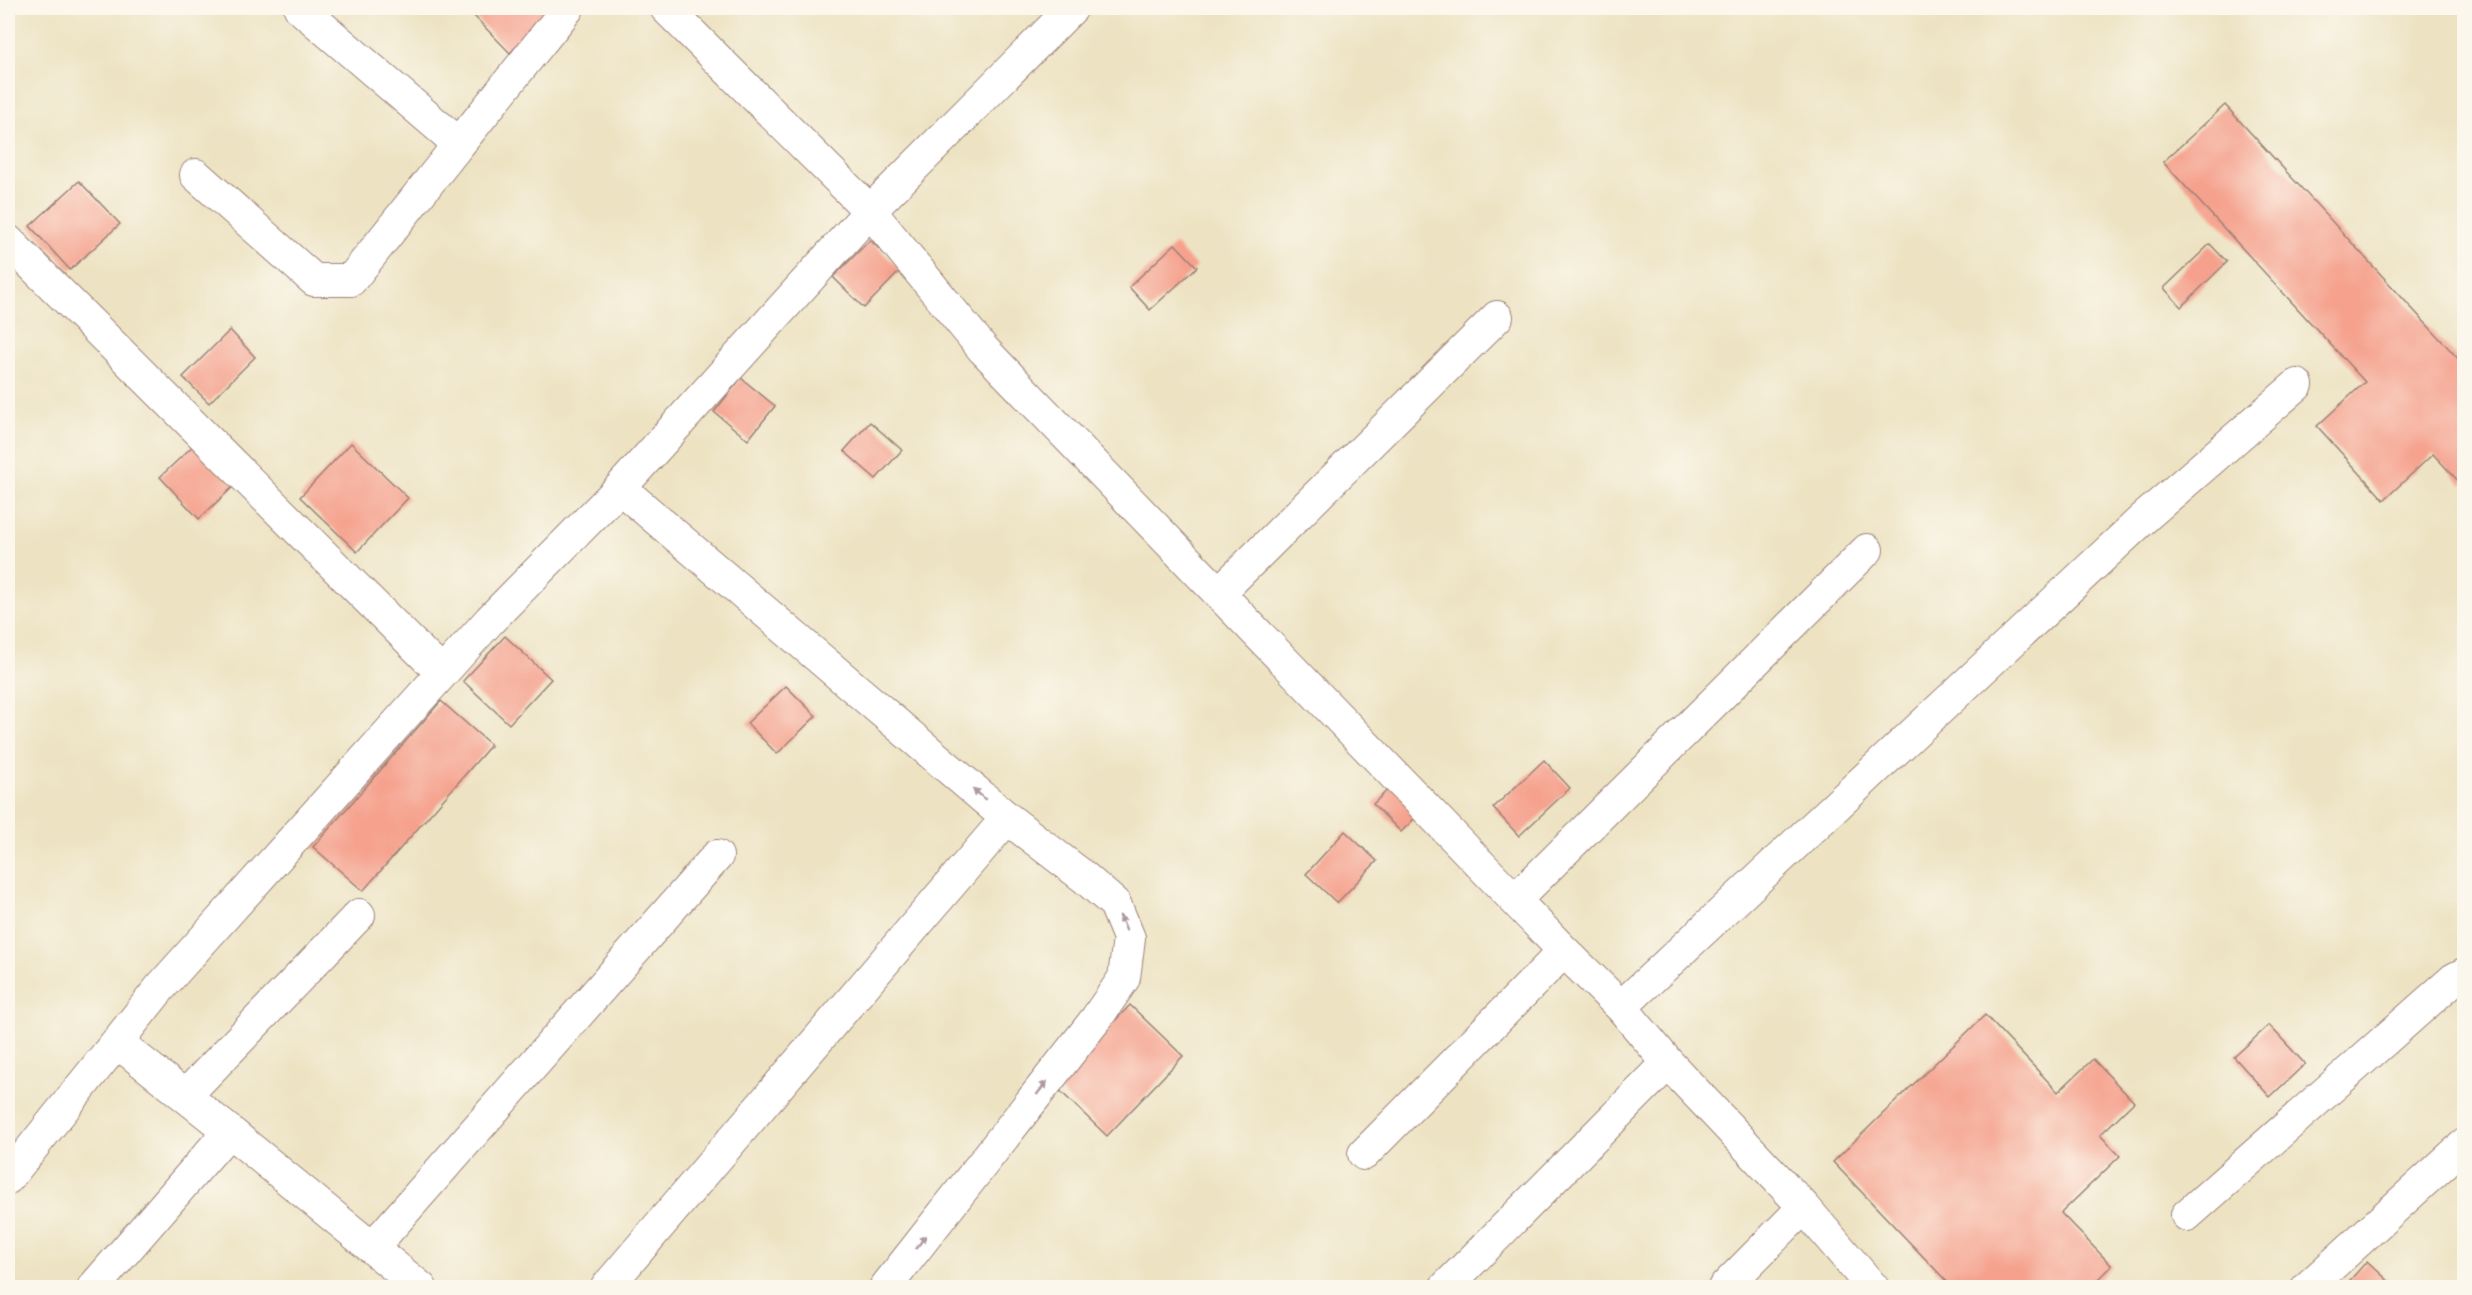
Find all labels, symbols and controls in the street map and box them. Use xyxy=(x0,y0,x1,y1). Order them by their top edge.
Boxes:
one-way arrow xyxy=(972,788,987,801)
one-way arrow xyxy=(1118,914,1127,931)
one-way arrow xyxy=(1035,1081,1047,1096)
one-way arrow xyxy=(915,1234,928,1250)

